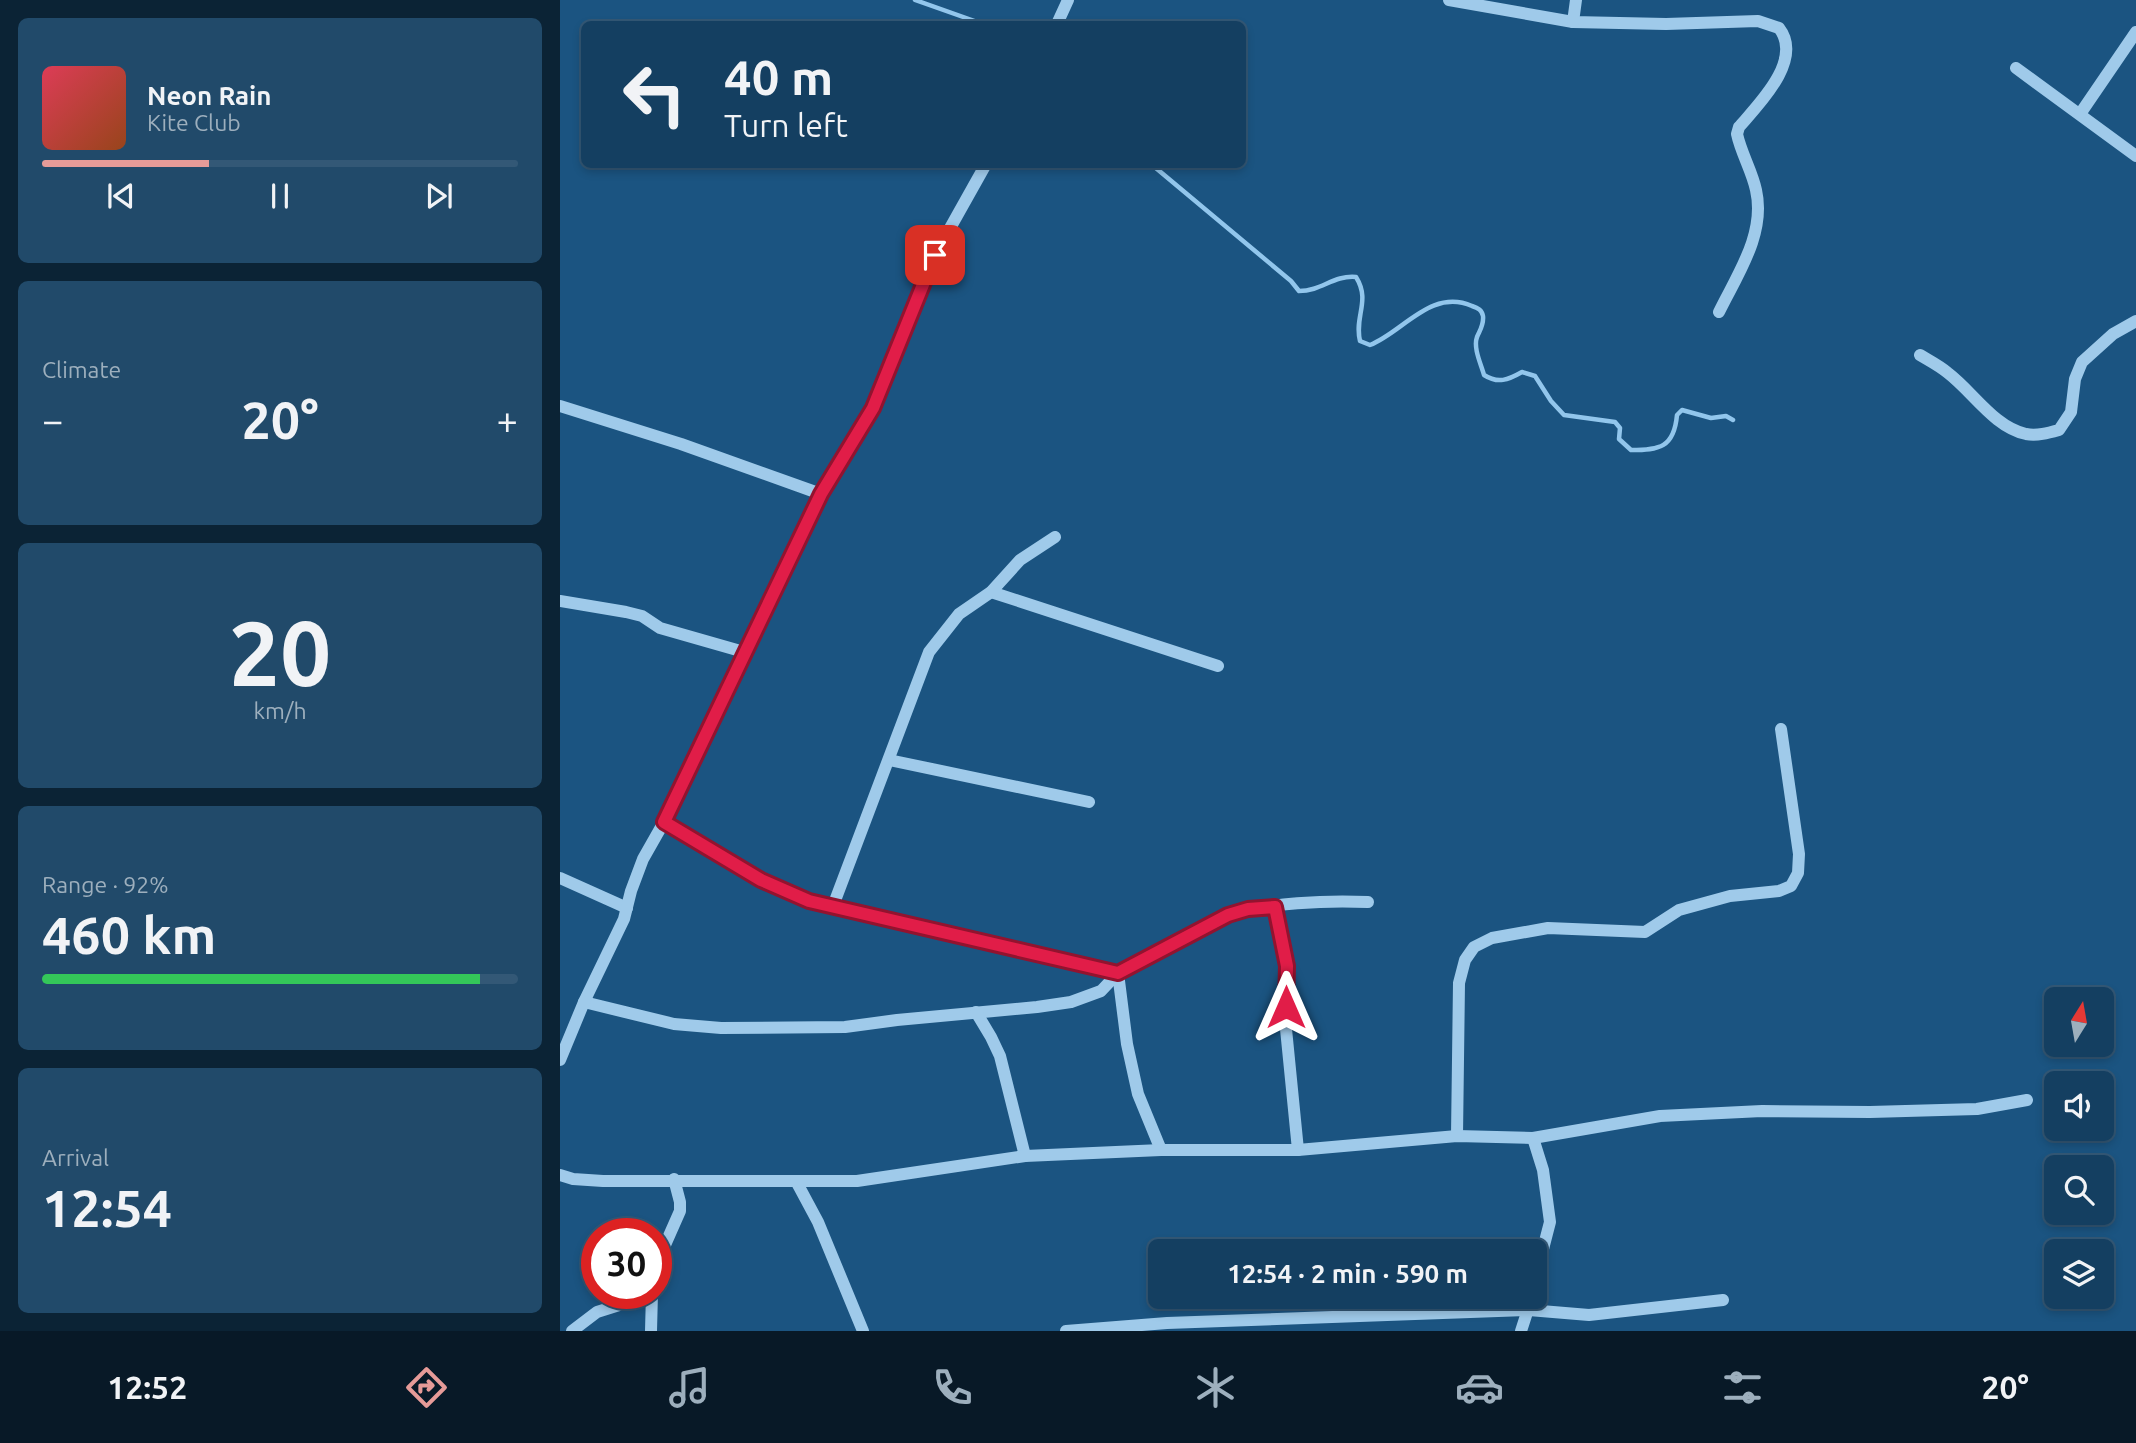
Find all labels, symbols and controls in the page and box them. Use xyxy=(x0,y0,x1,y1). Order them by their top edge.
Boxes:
icon: left xyxy=(609,49,700,140)
text: 40 m xyxy=(724,49,833,104)
text: Neon Rain xyxy=(147,81,272,110)
text: Turn left xyxy=(724,107,848,143)
text: Kite Club xyxy=(147,110,241,135)
icon: previous xyxy=(102,177,140,215)
icon: pause xyxy=(261,177,299,215)
icon: next xyxy=(420,177,458,215)
pin xyxy=(905,225,965,285)
icon: arrive xyxy=(916,236,954,274)
text: Climate xyxy=(42,357,121,382)
text: 20° xyxy=(241,391,319,449)
text: − xyxy=(42,399,63,441)
text: + xyxy=(497,399,518,441)
text: 20 xyxy=(229,601,331,703)
text: km/h xyxy=(253,698,307,723)
text: Range · 92% xyxy=(42,872,169,897)
text: 460 km xyxy=(42,906,216,964)
position arrow xyxy=(1249,970,1323,1044)
north arrow xyxy=(2044,987,2114,1057)
map controls xyxy=(2044,987,2114,1309)
button: sound xyxy=(2044,1071,2114,1141)
text: Arrival xyxy=(42,1145,109,1170)
button: search xyxy=(2044,1155,2114,1225)
text: 12:54 xyxy=(42,1179,172,1237)
speed limit sign: 30 xyxy=(581,1218,672,1309)
button: layers xyxy=(2044,1239,2114,1309)
text: 12:54 · 2 min · 590 m xyxy=(1227,1259,1468,1288)
icon: directions xyxy=(402,1363,451,1412)
icon: music xyxy=(665,1363,714,1412)
icon: phone xyxy=(928,1363,977,1412)
icon: climate xyxy=(1191,1363,1240,1412)
icon: car xyxy=(1455,1363,1504,1412)
icon: filters xyxy=(1718,1363,1767,1412)
text: 12:52 xyxy=(107,1369,187,1405)
text: 20° xyxy=(1981,1369,2029,1405)

